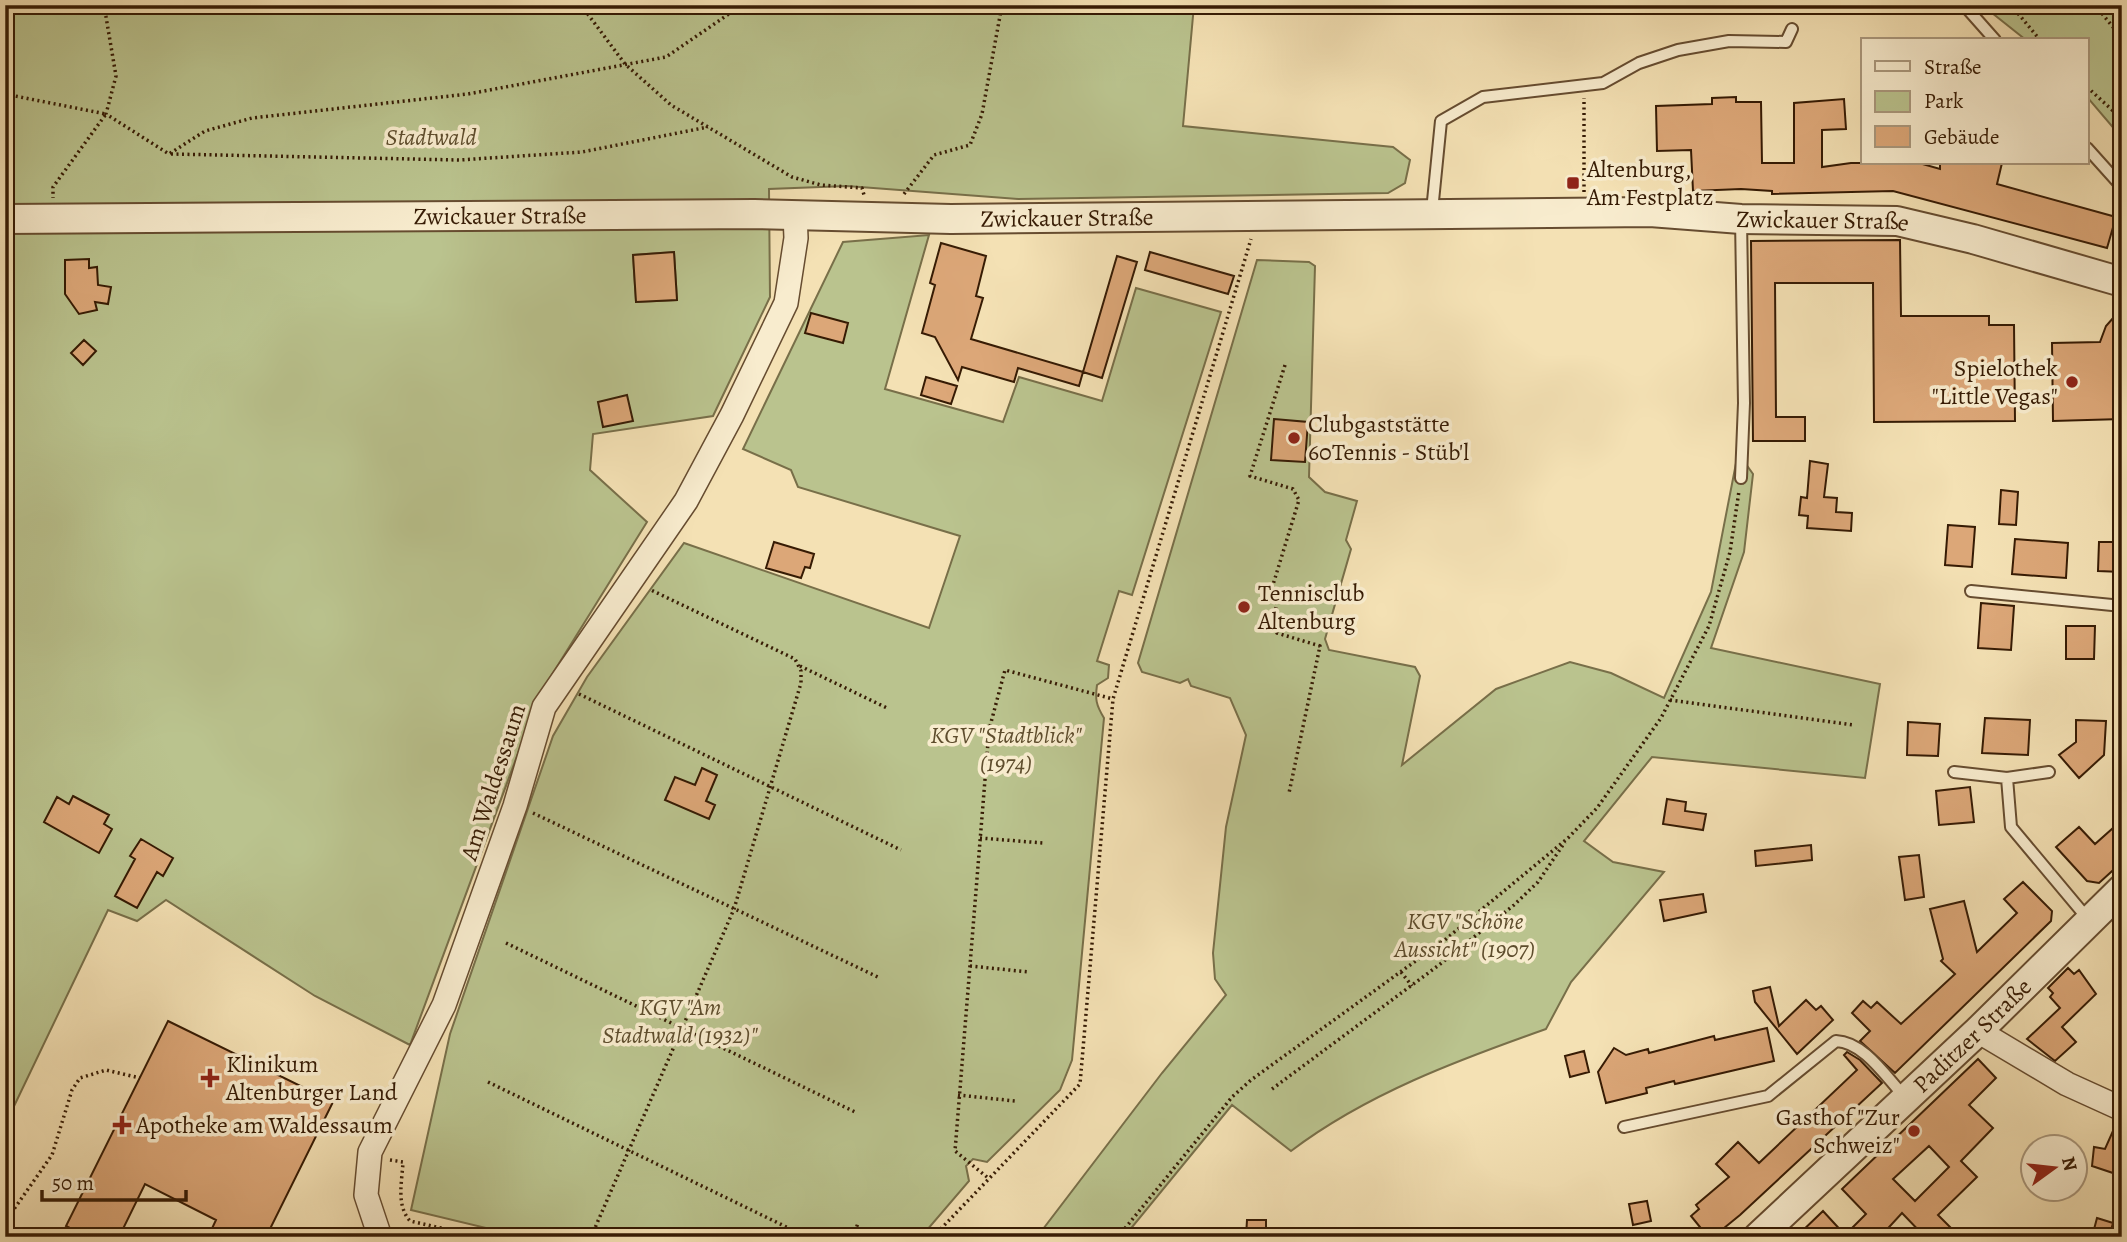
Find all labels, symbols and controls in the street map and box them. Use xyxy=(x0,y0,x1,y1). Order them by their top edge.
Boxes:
legend xyxy=(1861,38,2088,164)
text: Straße xyxy=(1924,53,1982,81)
text: Park xyxy=(1924,87,1964,115)
park label: Stadtwald xyxy=(385,121,477,153)
text: Gebäude xyxy=(1924,123,2000,151)
place label: Altenburg, Am Festplatz xyxy=(1586,153,1713,213)
marker: Altenburg, Am Festplatz xyxy=(1565,175,1581,191)
street label: Zwickauer Straße xyxy=(413,199,587,232)
street label: Zwickauer Straße xyxy=(980,201,1154,235)
street label: Zwickauer Straße xyxy=(1736,203,1913,239)
place label: Spielothek "Little Vegas" xyxy=(1932,352,2058,412)
marker: Spielothek "Little Vegas" xyxy=(2064,374,2080,390)
place label: Clubgaststätte 60Tennis - Stüb'l xyxy=(1308,408,1469,468)
marker: Clubgaststätte 60Tennis - Stüb'l xyxy=(1286,430,1302,446)
place label: Tennisclub Altenburg xyxy=(1257,577,1364,637)
marker: Tennisclub Altenburg xyxy=(1236,599,1252,615)
street label: Am Waldessaum xyxy=(452,700,533,865)
park label: KGV "Stadtblick" (1974) xyxy=(930,719,1083,779)
park label: KGV "Schöne Aussicht" (1907) xyxy=(1393,905,1535,965)
street label: Paditzer Straße xyxy=(1906,971,2038,1100)
park label: KGV "Am Stadtwald (1932)" xyxy=(602,991,759,1051)
place label: Klinikum Altenburger Land xyxy=(225,1048,398,1108)
marker: Klinikum Altenburger Land xyxy=(200,1068,220,1088)
place label: Gasthof "Zur Schweiz" xyxy=(1776,1101,1900,1161)
place label: Apotheke am Waldessaum xyxy=(135,1109,393,1141)
marker: Apotheke am Waldessaum xyxy=(114,1117,130,1133)
marker: Gasthof "Zur Schweiz" xyxy=(1906,1123,1922,1139)
north arrow xyxy=(2018,1134,2088,1204)
text: N xyxy=(2055,1154,2084,1174)
scale bar xyxy=(42,1158,186,1202)
text: 50 m xyxy=(52,1169,94,1197)

